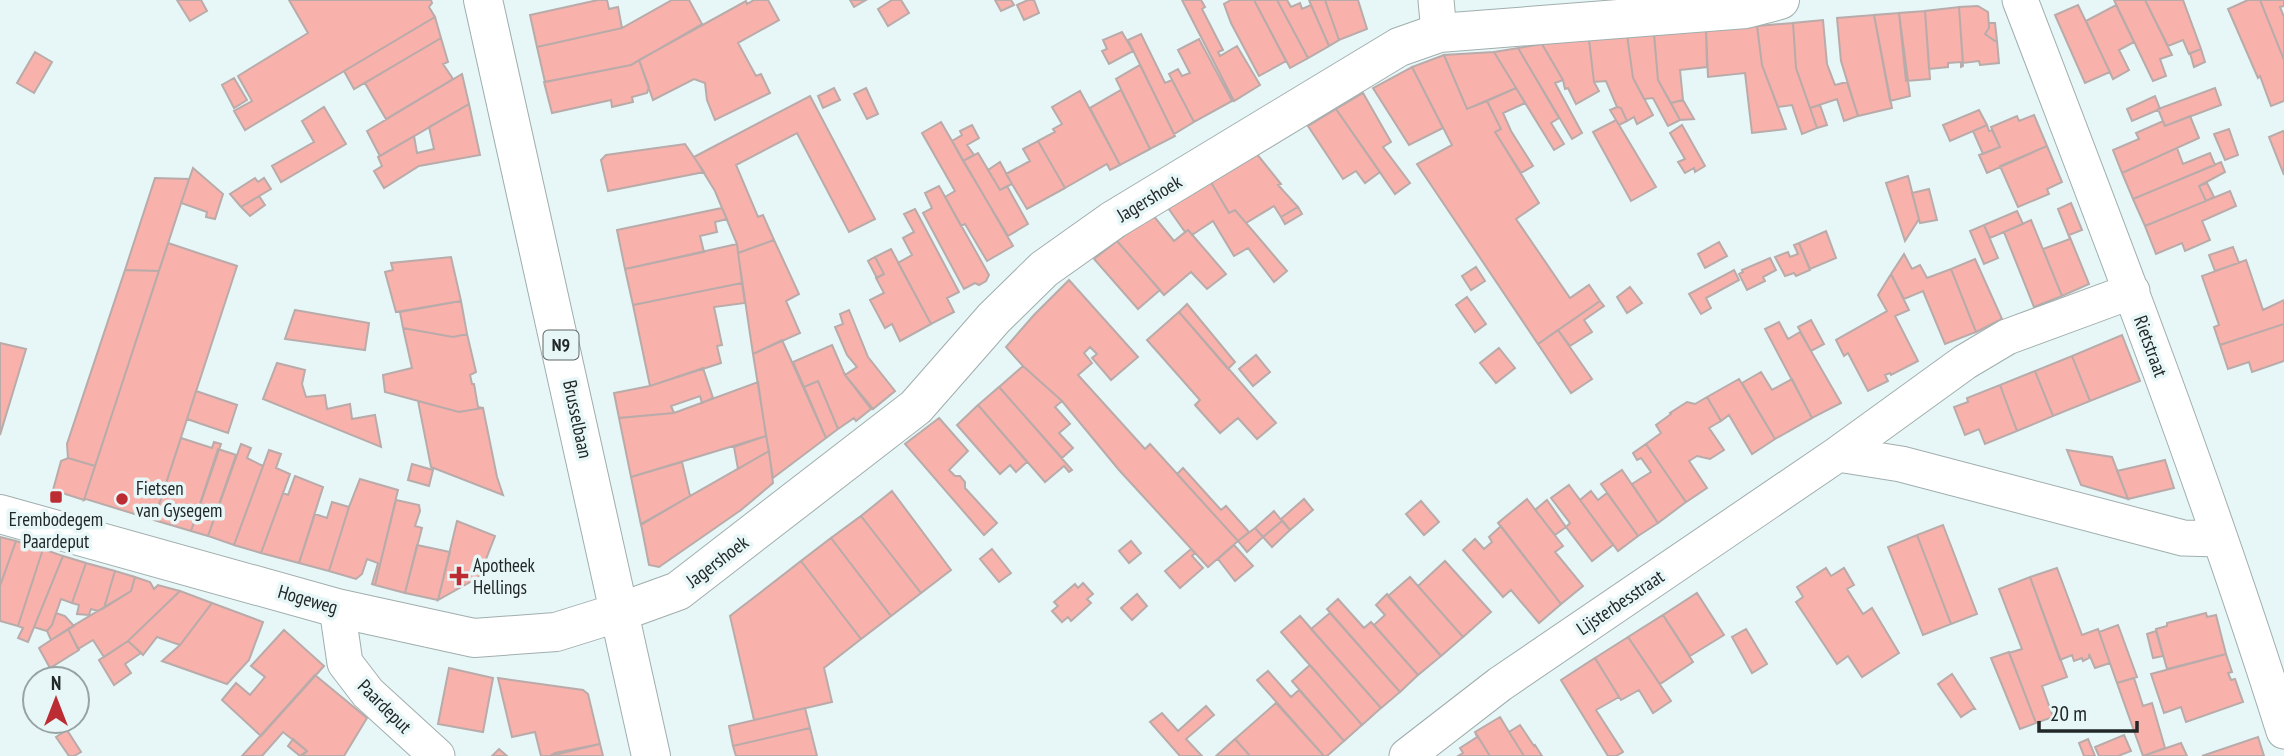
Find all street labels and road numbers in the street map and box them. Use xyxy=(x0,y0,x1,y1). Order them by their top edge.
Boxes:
street label: Jagershoek xyxy=(1111,169,1186,227)
street label: Rietstraat xyxy=(2129,312,2173,381)
road number: N9 xyxy=(544,330,578,360)
street label: Brusselbaan xyxy=(558,378,598,460)
street label: Jagershoek xyxy=(680,529,753,593)
street label: Lijsterbesstraat xyxy=(1572,564,1669,640)
street label: Hogeweg xyxy=(275,579,341,619)
street label: Paardeput xyxy=(353,674,417,738)

